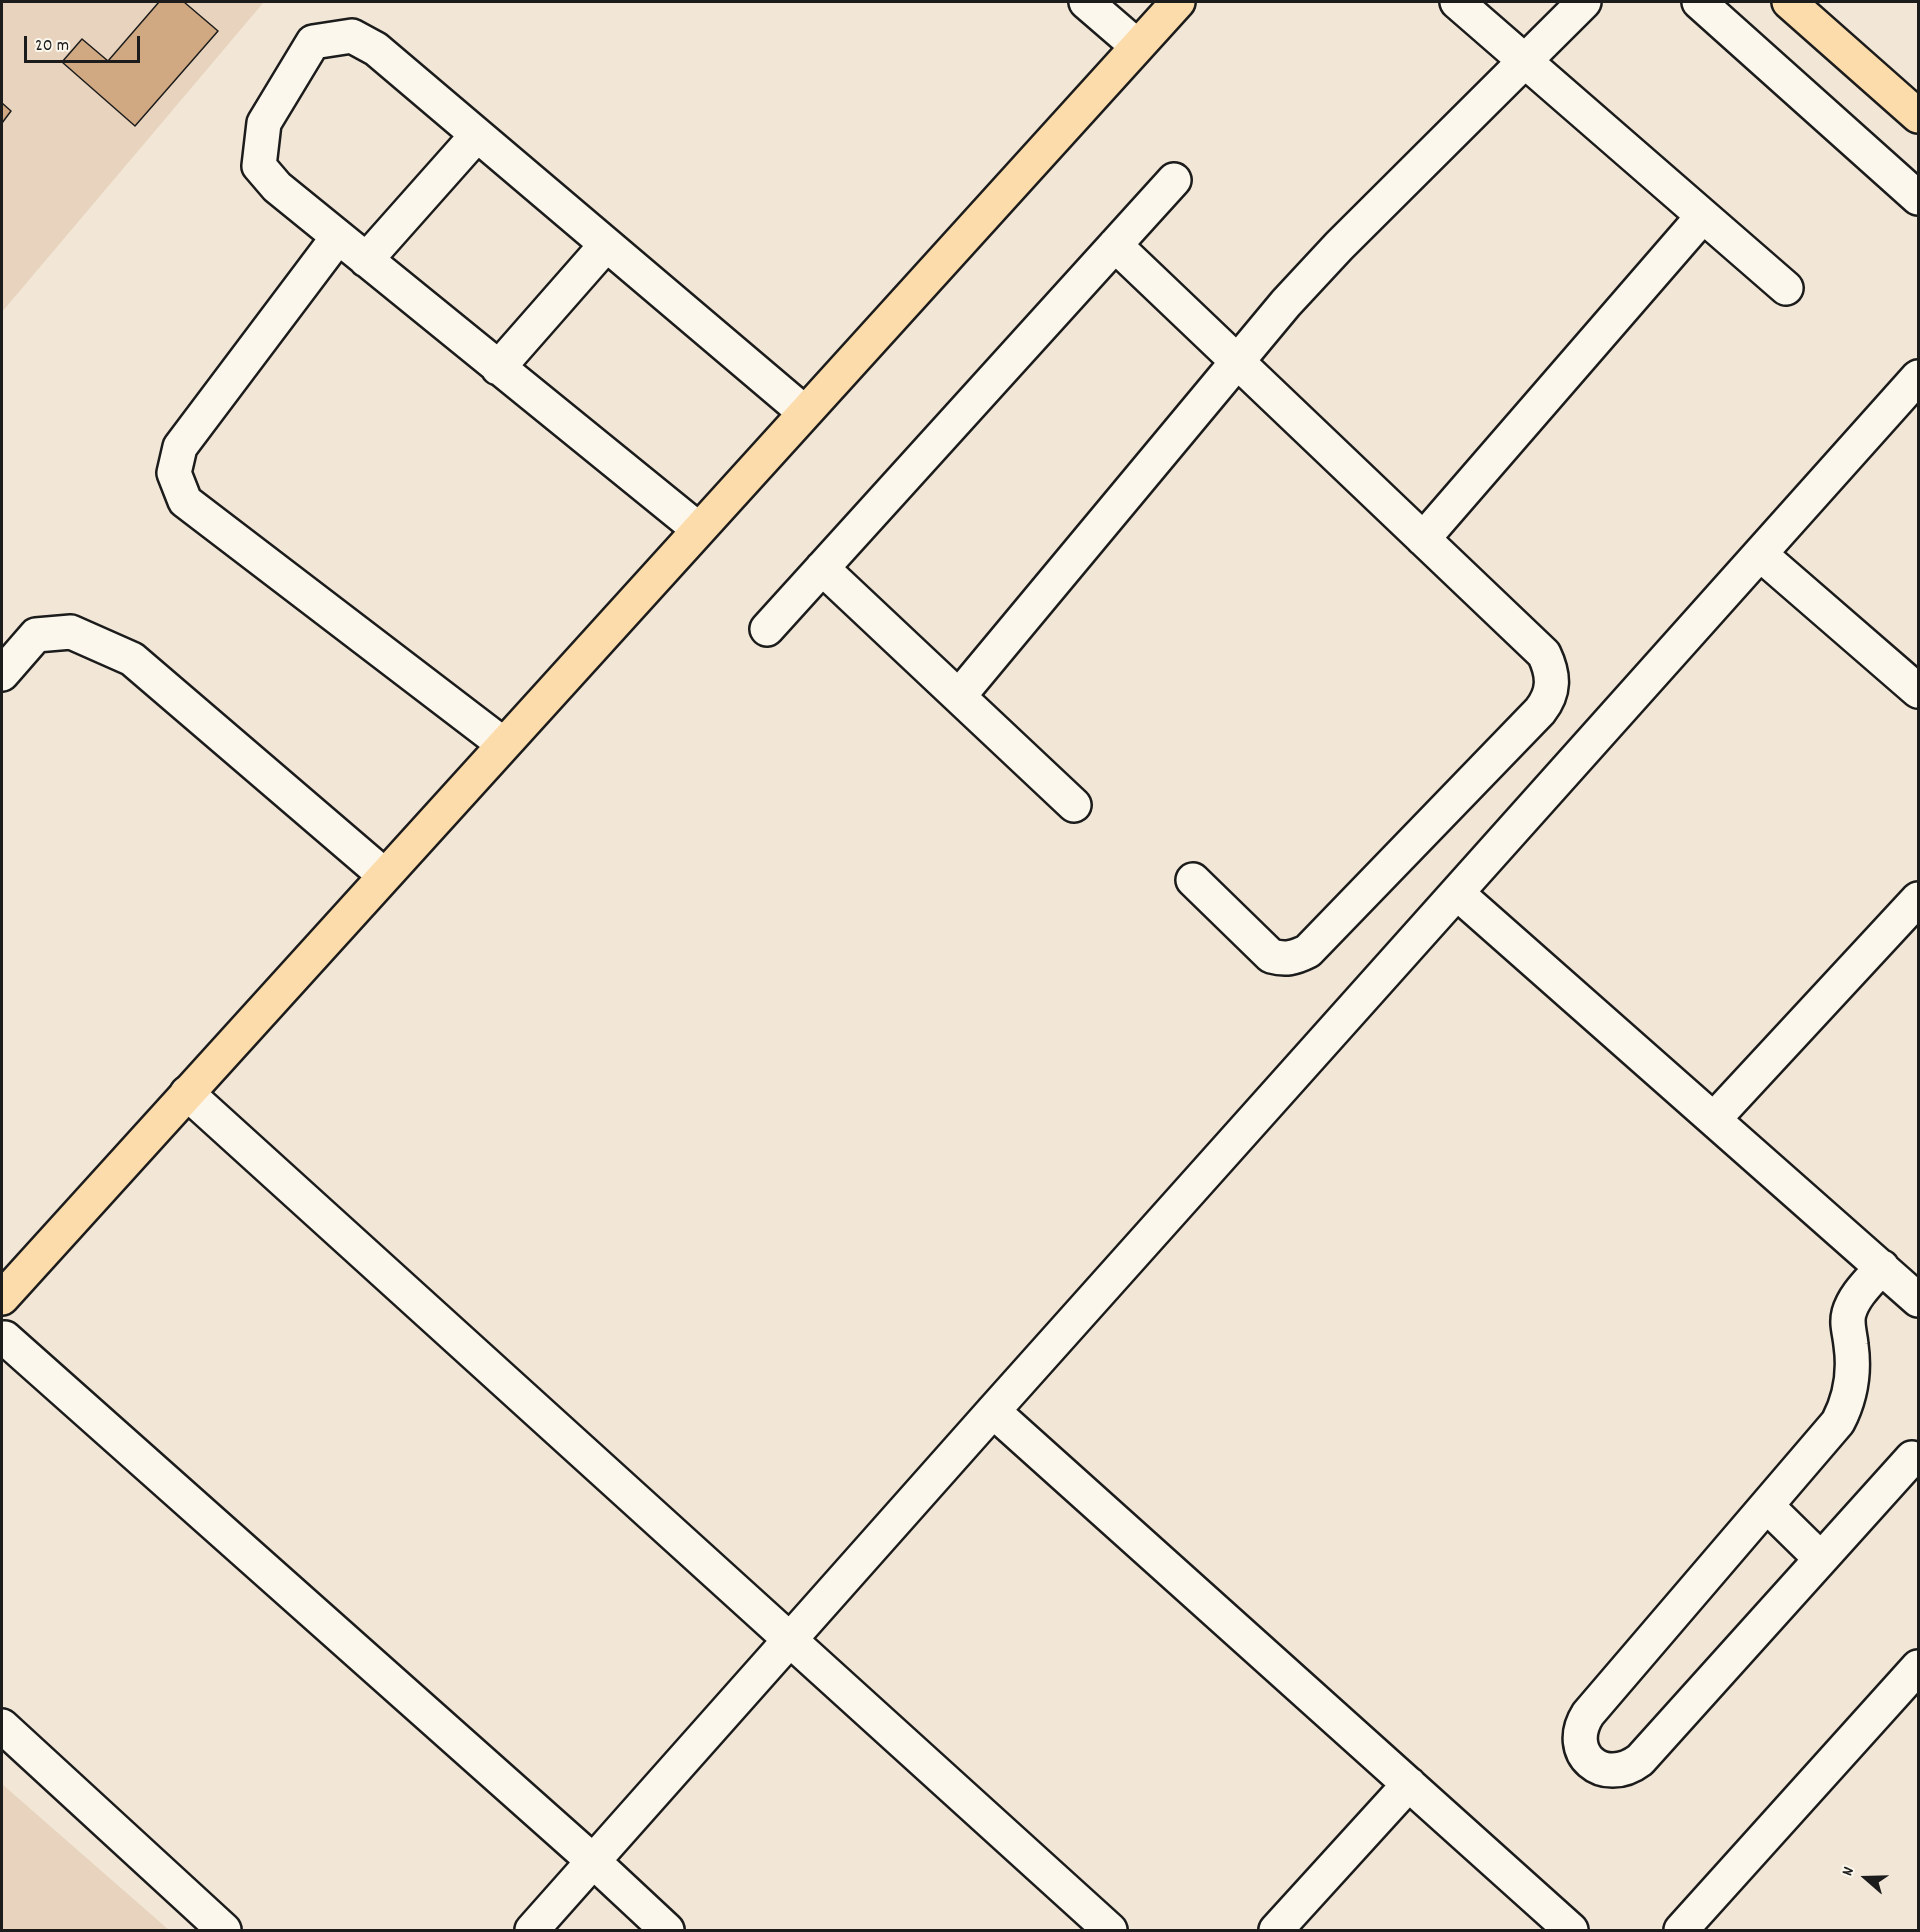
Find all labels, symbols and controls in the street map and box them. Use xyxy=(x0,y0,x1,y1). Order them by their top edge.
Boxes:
scale bar xyxy=(27,24,142,62)
text: 20 m xyxy=(35,34,69,59)
north arrow xyxy=(1836,1848,1896,1908)
text: N xyxy=(1836,1864,1861,1879)

